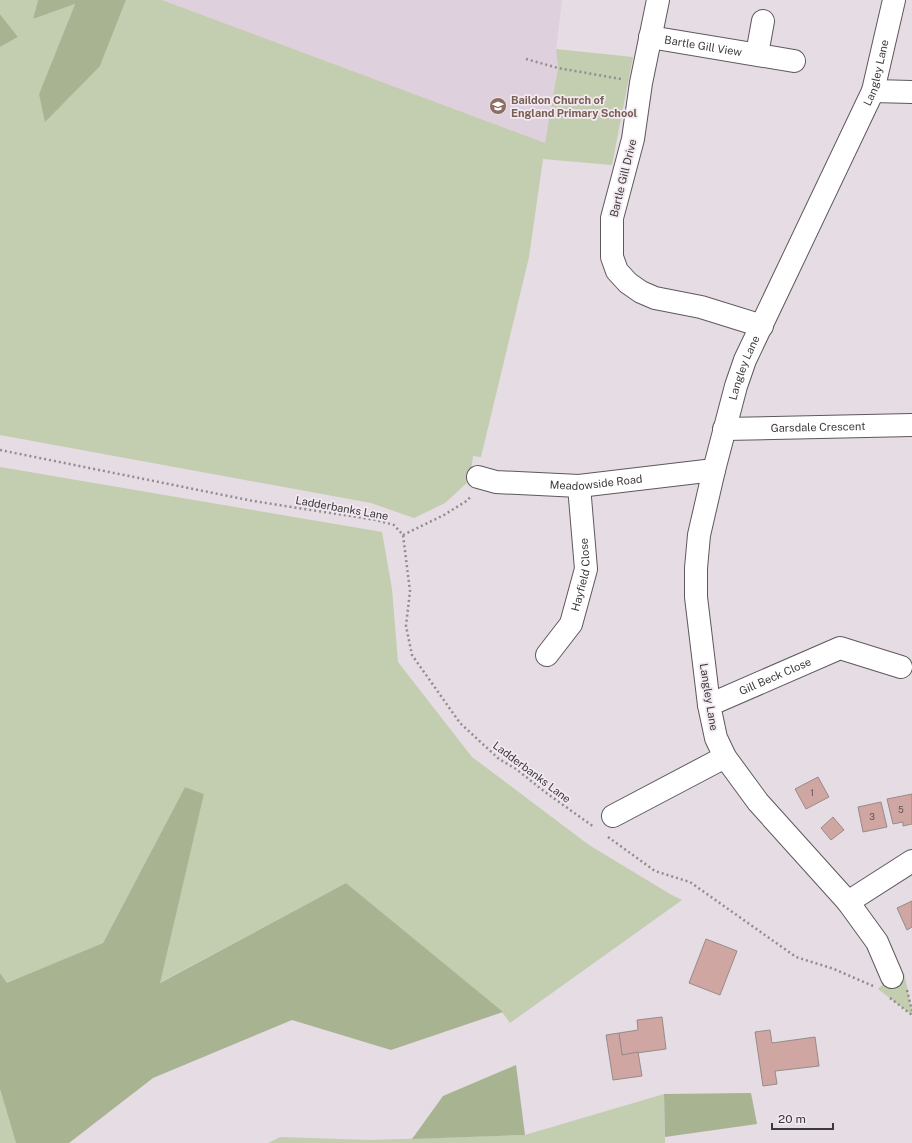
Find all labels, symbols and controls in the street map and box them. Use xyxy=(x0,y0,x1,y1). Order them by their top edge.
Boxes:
street label: Bartle Gill View xyxy=(664,34,743,58)
street label: Langley Lane xyxy=(861,38,891,108)
place label: Baildon Church of England Primary School xyxy=(511,94,638,119)
school or university icon: Baildon Church of England Primary School xyxy=(488,96,508,116)
street label: Bartle Gill Drive xyxy=(607,138,639,218)
street label: Langley Lane xyxy=(727,333,762,401)
street label: Garsdale Crescent xyxy=(770,420,865,434)
street label: Meadowside Road xyxy=(549,473,643,492)
street label: Ladderbanks Lane xyxy=(295,494,389,522)
street label: Hayfield Close xyxy=(569,538,592,613)
street label: Gill Beck Close xyxy=(737,655,813,697)
street label: Langley Lane xyxy=(698,662,720,732)
street label: Ladderbanks Lane xyxy=(491,739,573,805)
house number: 1 xyxy=(810,787,814,798)
house number: 5 xyxy=(898,804,904,815)
house number: 3 xyxy=(869,811,875,822)
scale bar xyxy=(772,1105,833,1131)
text: 20 m xyxy=(778,1112,806,1126)

